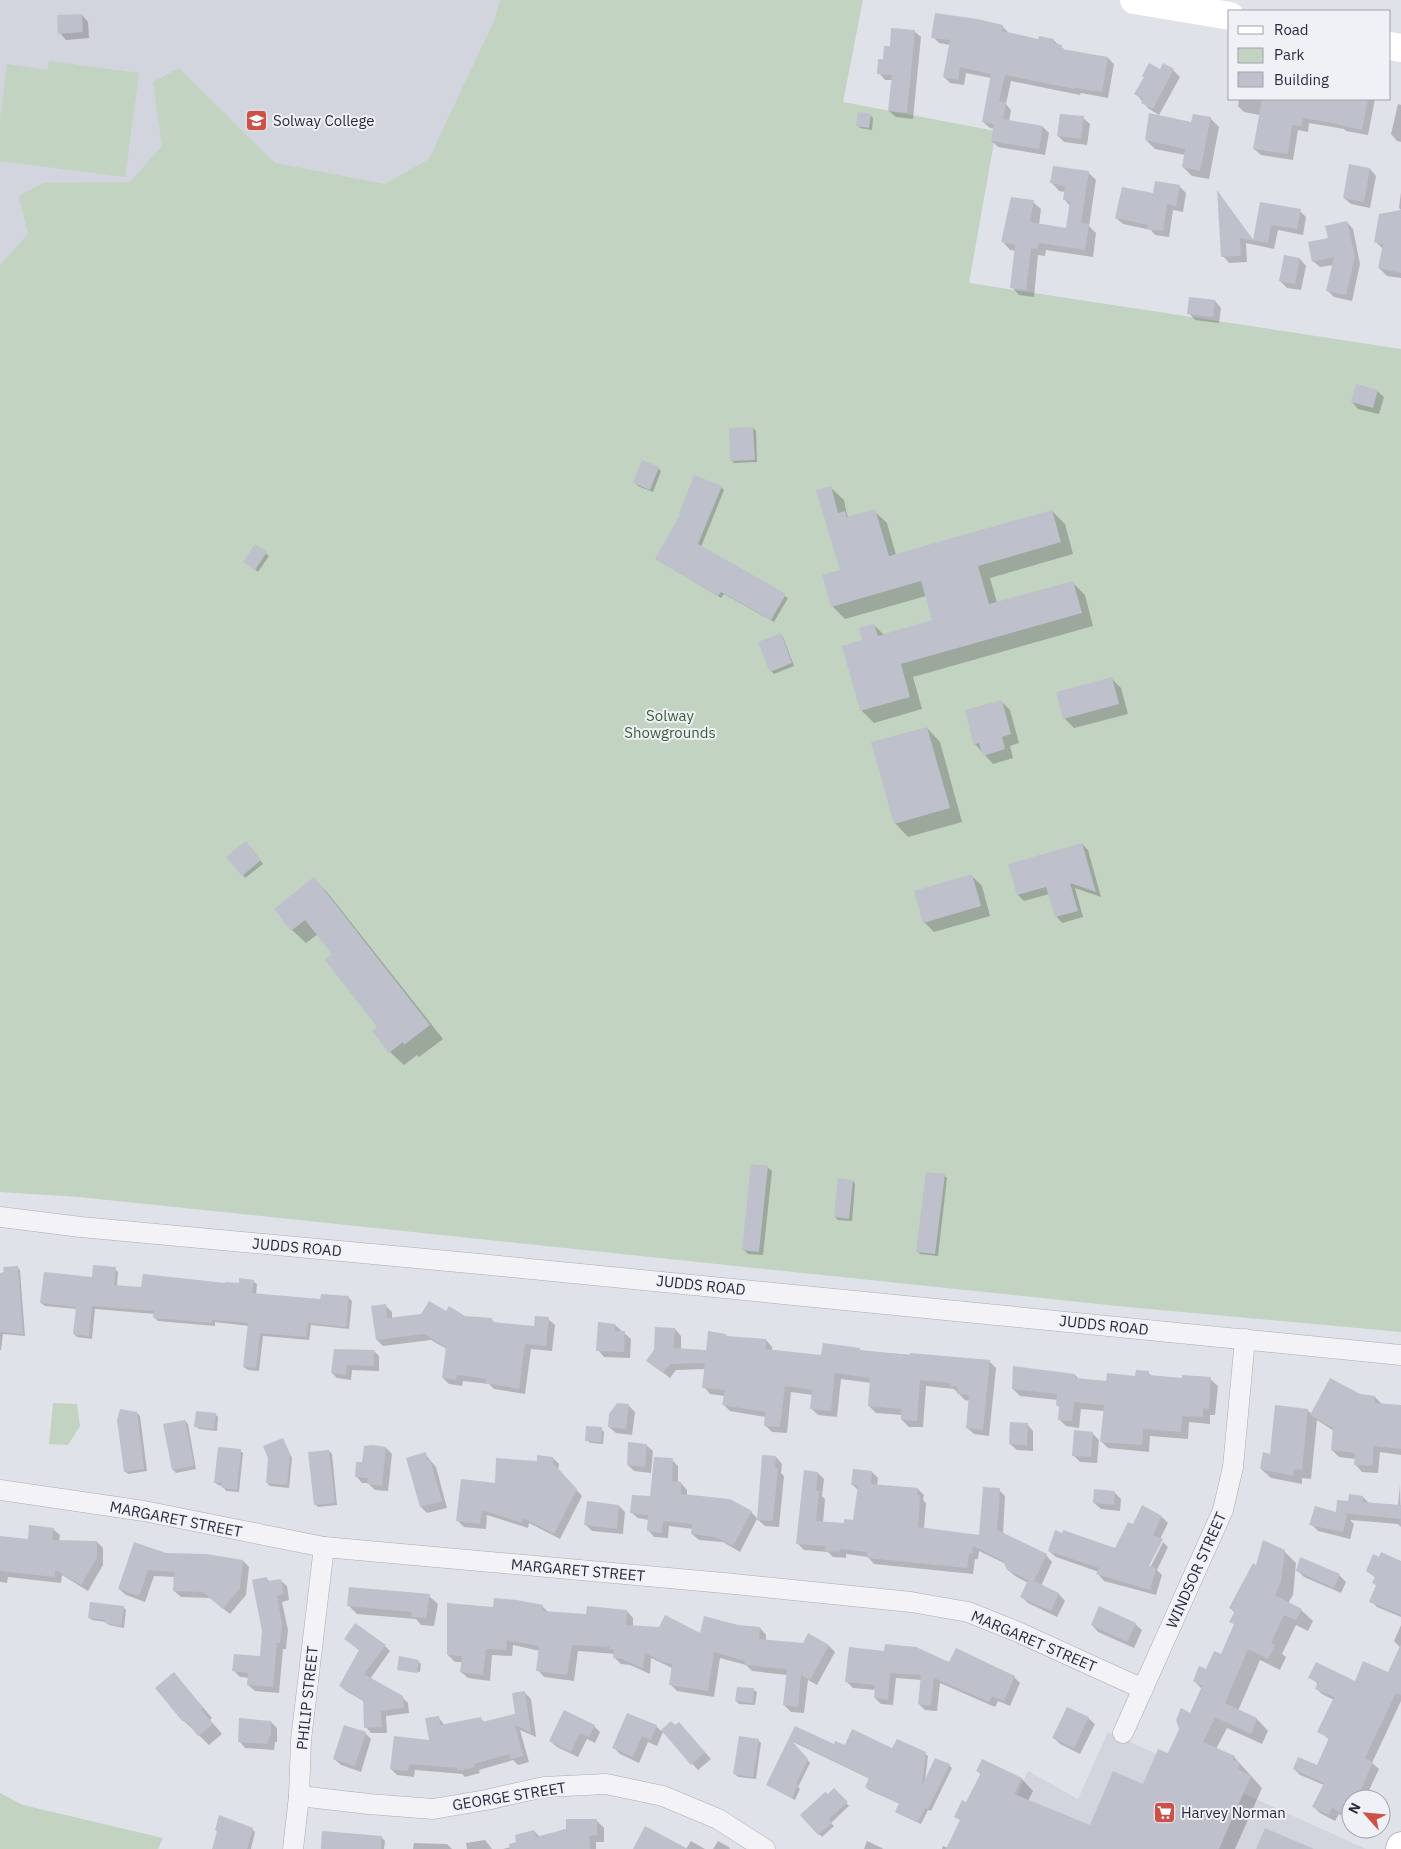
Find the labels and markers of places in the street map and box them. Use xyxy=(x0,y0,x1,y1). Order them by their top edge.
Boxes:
school or university icon: Solway College xyxy=(245,108,269,132)
place label: Solway College xyxy=(273,111,375,130)
supermarket icon: Harvey Norman xyxy=(1153,1800,1177,1824)
place label: Harvey Norman xyxy=(1181,1803,1286,1822)

